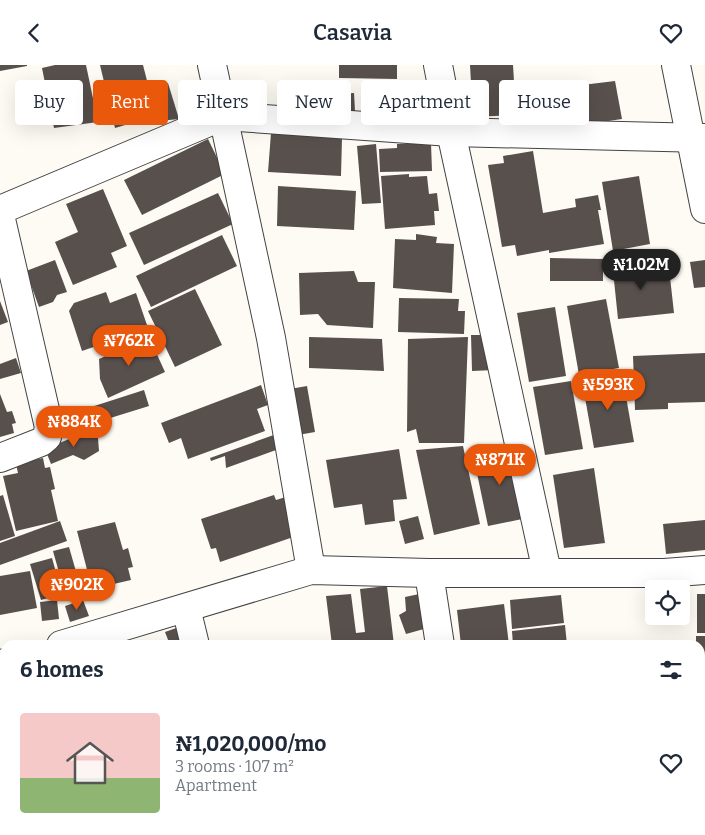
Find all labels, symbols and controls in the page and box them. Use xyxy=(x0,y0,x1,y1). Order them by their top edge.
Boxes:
icon: back xyxy=(20,19,48,47)
text: Casavia xyxy=(313,19,392,46)
icon: heart xyxy=(657,19,685,47)
chip: Buy xyxy=(15,80,83,125)
chip: Rent xyxy=(93,80,168,125)
chip: Filters xyxy=(178,80,267,125)
chip: New xyxy=(277,80,351,125)
chip: Apartment xyxy=(361,80,489,125)
chip: House xyxy=(499,80,589,125)
pin: ₦1.02M xyxy=(600,249,682,291)
text: ₦1.02M xyxy=(613,255,669,274)
pin: ₦762K xyxy=(94,325,164,367)
text: ₦762K xyxy=(103,331,155,350)
pin: ₦593K xyxy=(573,369,643,411)
text: ₦593K xyxy=(582,375,634,394)
pin: ₦884K xyxy=(39,405,109,448)
text: ₦884K xyxy=(47,412,101,431)
pin: ₦871K xyxy=(465,443,535,486)
text: ₦871K xyxy=(475,450,525,469)
pin: ₦902K xyxy=(42,569,112,611)
text: ₦902K xyxy=(50,575,104,594)
map controls xyxy=(645,580,690,625)
button: locate xyxy=(645,580,690,625)
icon: filters xyxy=(657,656,685,684)
text: 6 homes xyxy=(20,657,104,683)
text: ₦1,020,000/mo xyxy=(175,731,326,757)
icon: home xyxy=(60,733,120,793)
icon: heart xyxy=(657,749,685,777)
text: 3 rooms · 107 m² xyxy=(175,757,294,776)
text: Apartment xyxy=(175,776,257,795)

